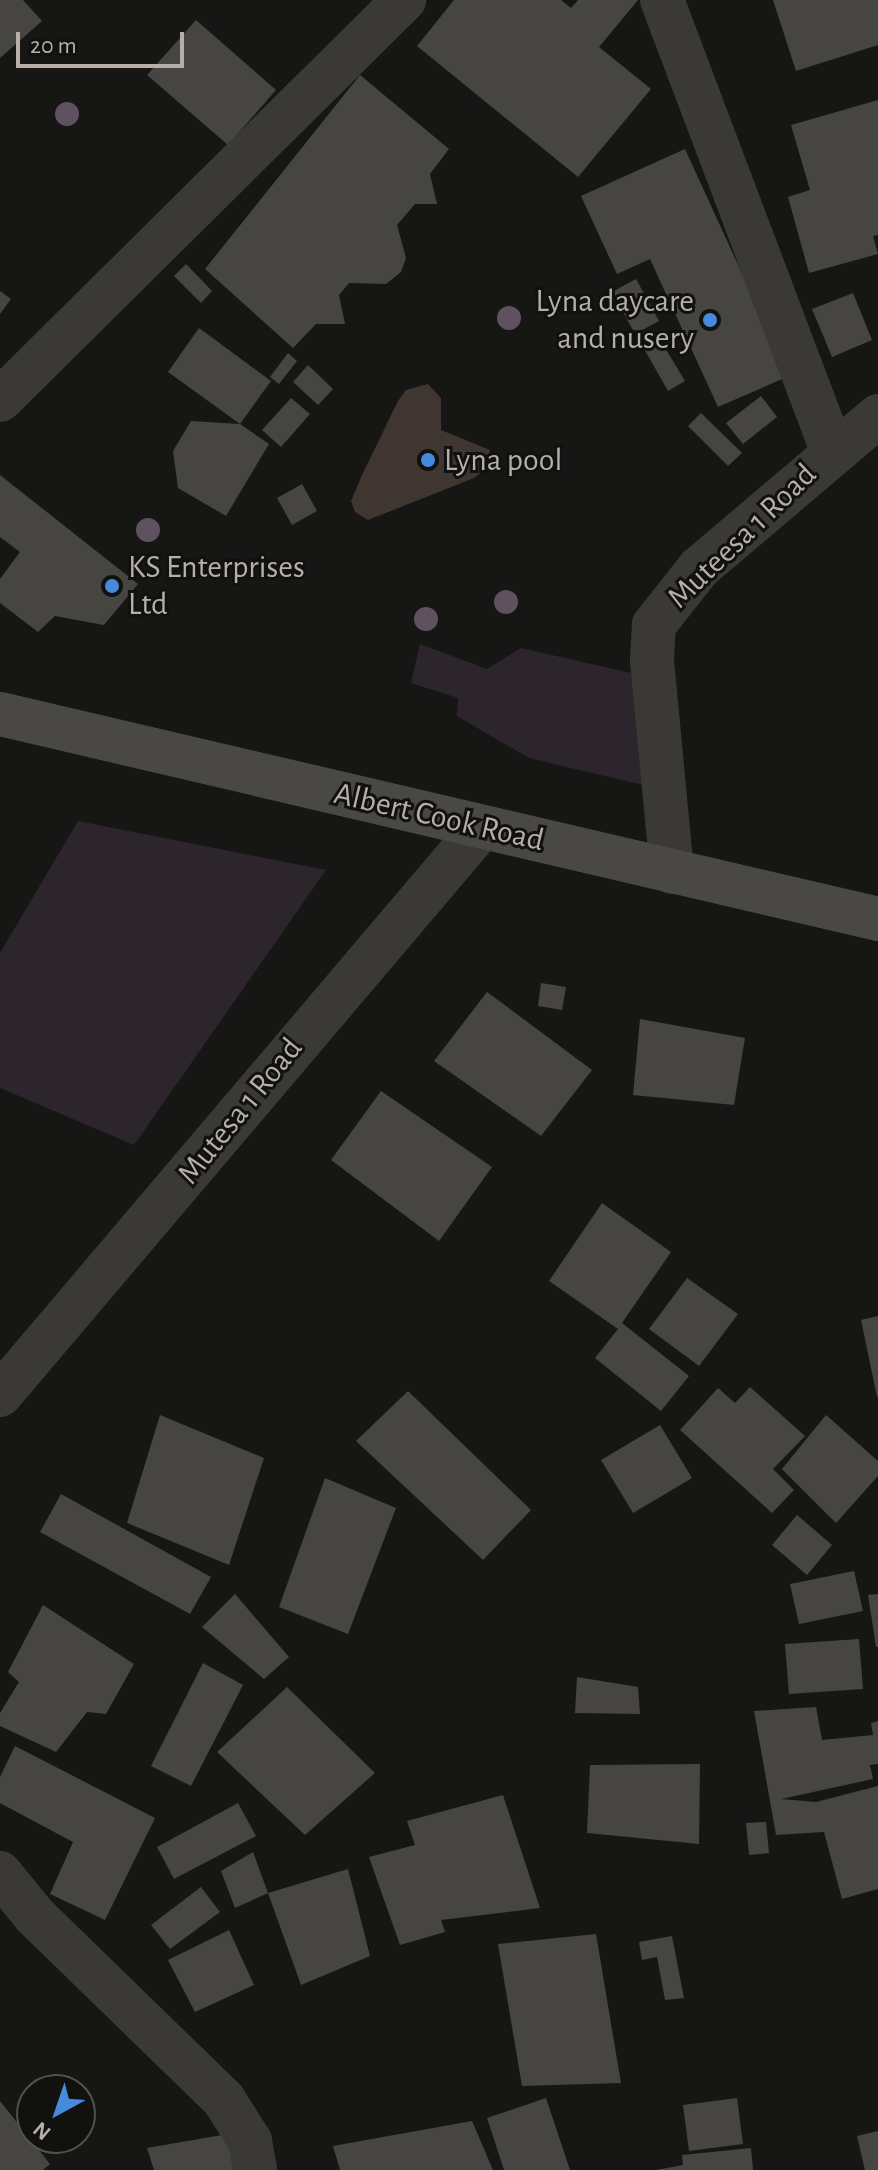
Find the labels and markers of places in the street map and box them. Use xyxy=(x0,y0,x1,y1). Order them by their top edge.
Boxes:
place label: Lyna daycare and nusery xyxy=(536,283,694,358)
marker: Lyna daycare and nusery xyxy=(701,311,719,329)
place label: Lyna pool xyxy=(444,441,562,479)
marker: Lyna pool xyxy=(419,451,437,469)
place label: KS Enterprises Ltd xyxy=(128,549,305,624)
marker: KS Enterprises Ltd xyxy=(103,577,121,595)

